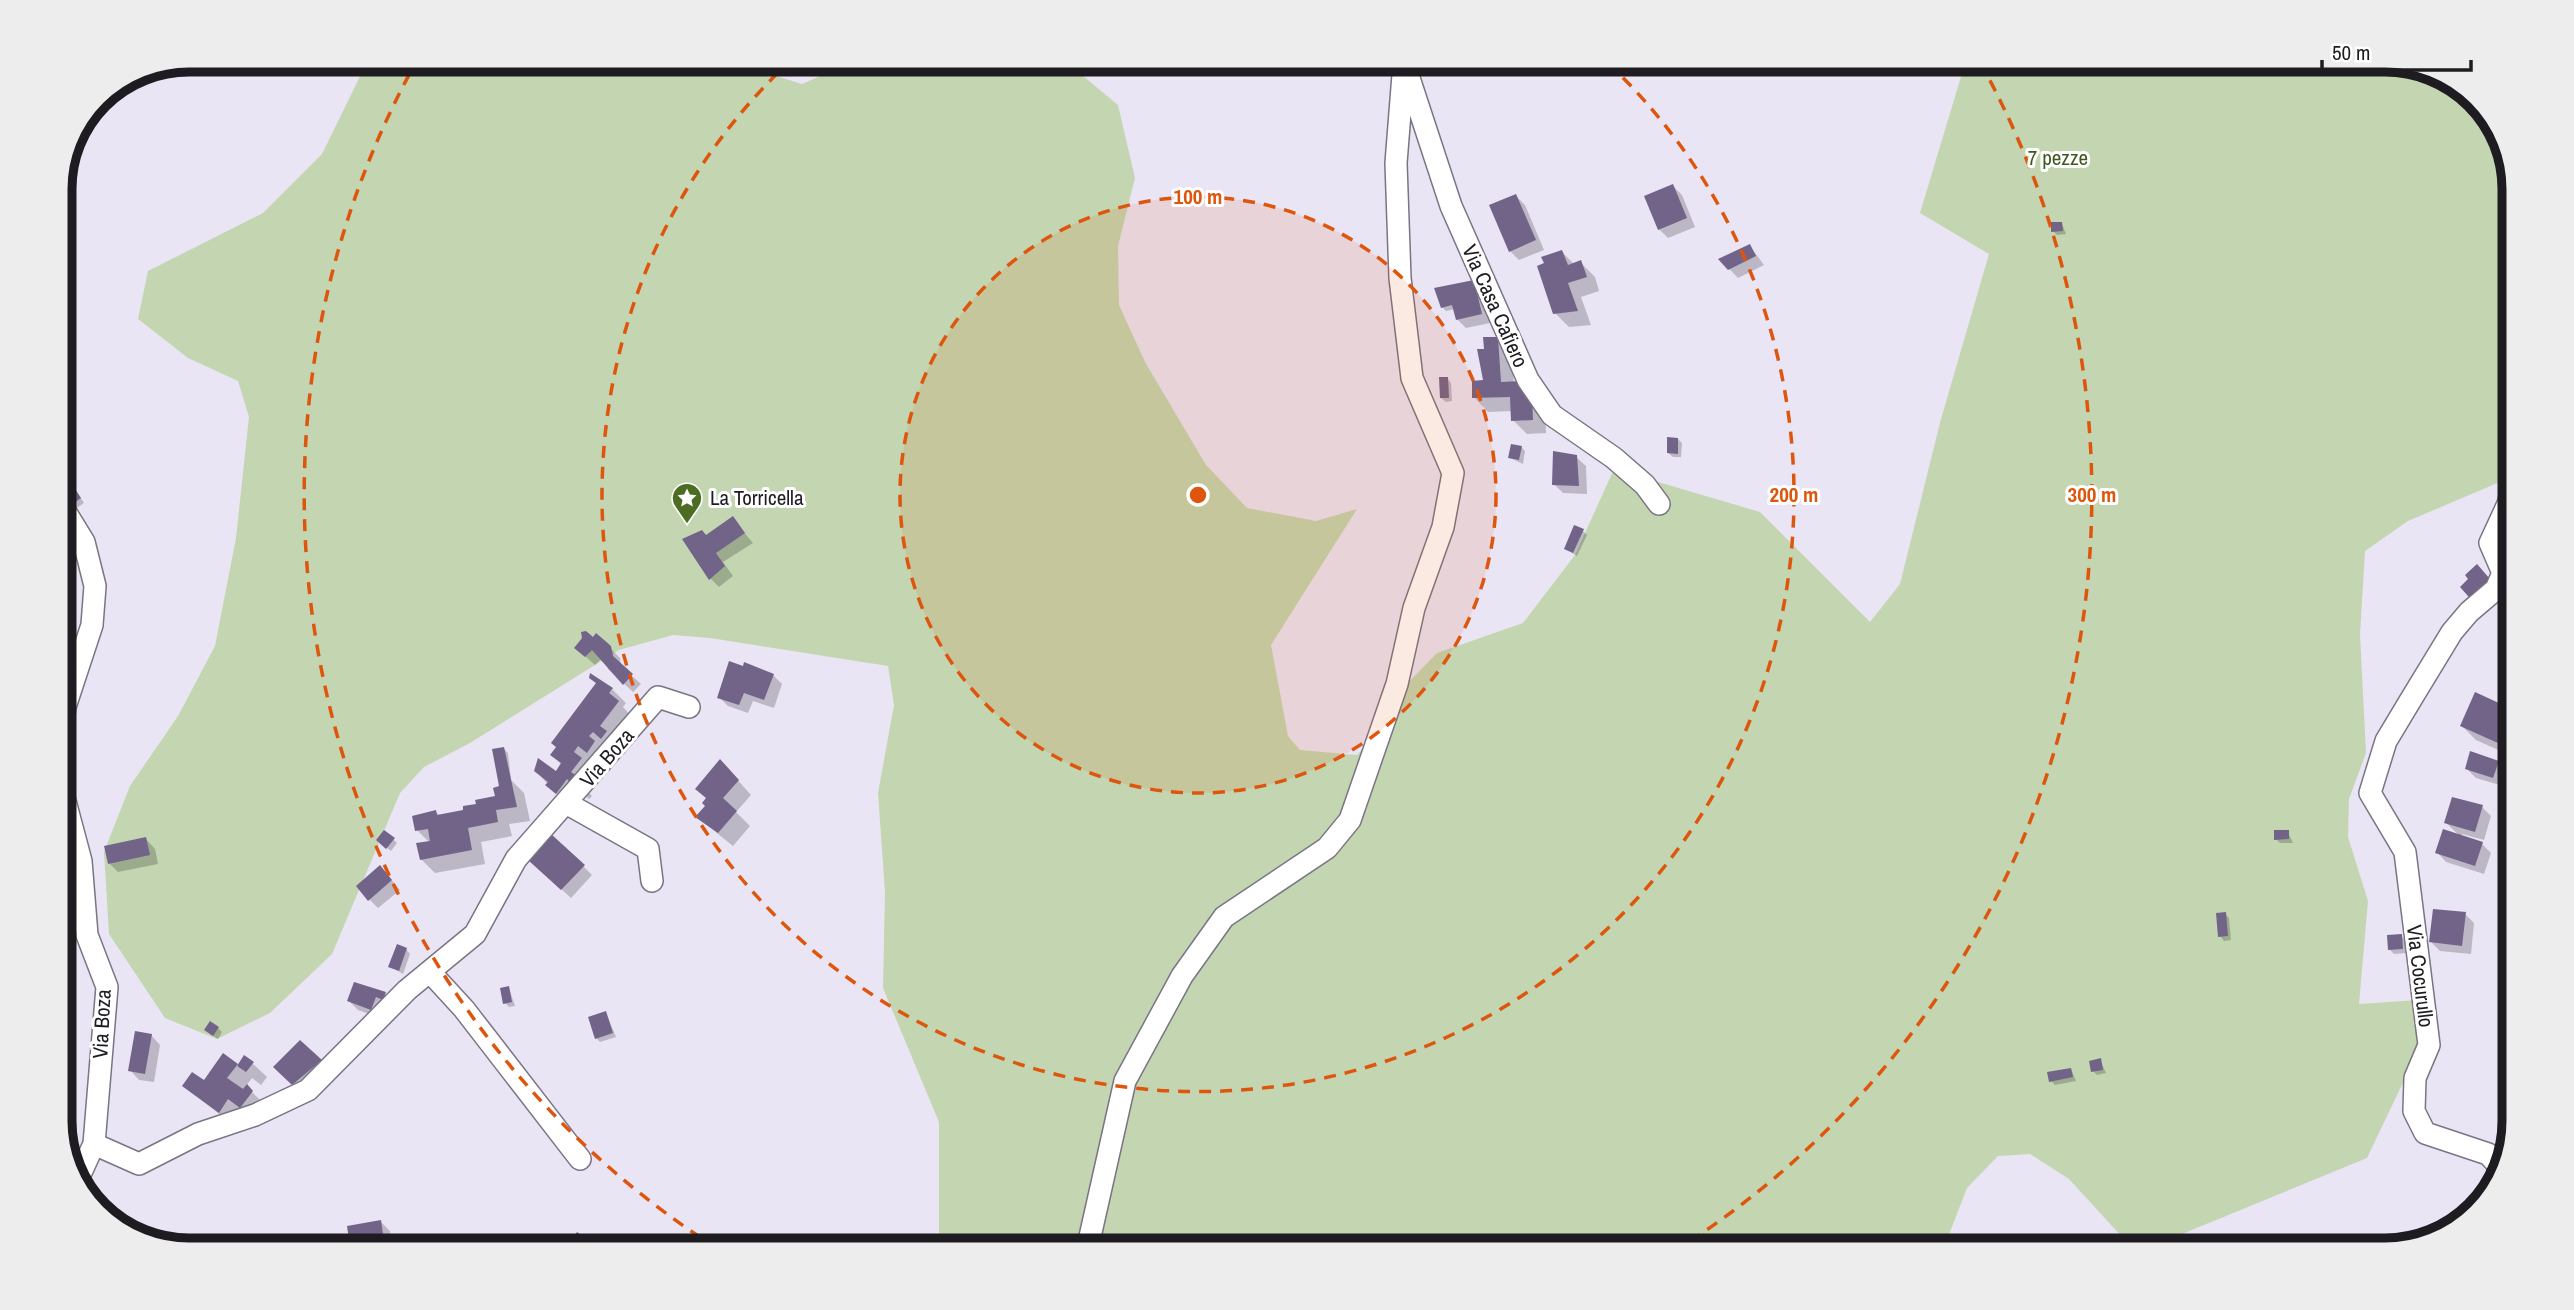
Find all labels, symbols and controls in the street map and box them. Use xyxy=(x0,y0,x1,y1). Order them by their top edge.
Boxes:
scale bar xyxy=(2322,28,2471,72)
text: 50 m xyxy=(2332,38,2370,67)
park label: 7 pezze xyxy=(2028,143,2088,172)
text: 100 m xyxy=(1174,182,1222,211)
street label: Via Casa Cafiero xyxy=(1455,240,1536,372)
text: 200 m xyxy=(1770,480,1818,509)
text: 300 m xyxy=(2068,480,2116,509)
place icon: La Torricella xyxy=(670,481,704,525)
place label: La Torricella xyxy=(710,483,804,512)
centre of rings xyxy=(1186,483,1210,507)
street label: Via Boza xyxy=(573,722,641,793)
street label: Via Cocurullo xyxy=(2400,923,2441,1029)
street label: Via Boza xyxy=(85,988,118,1059)

